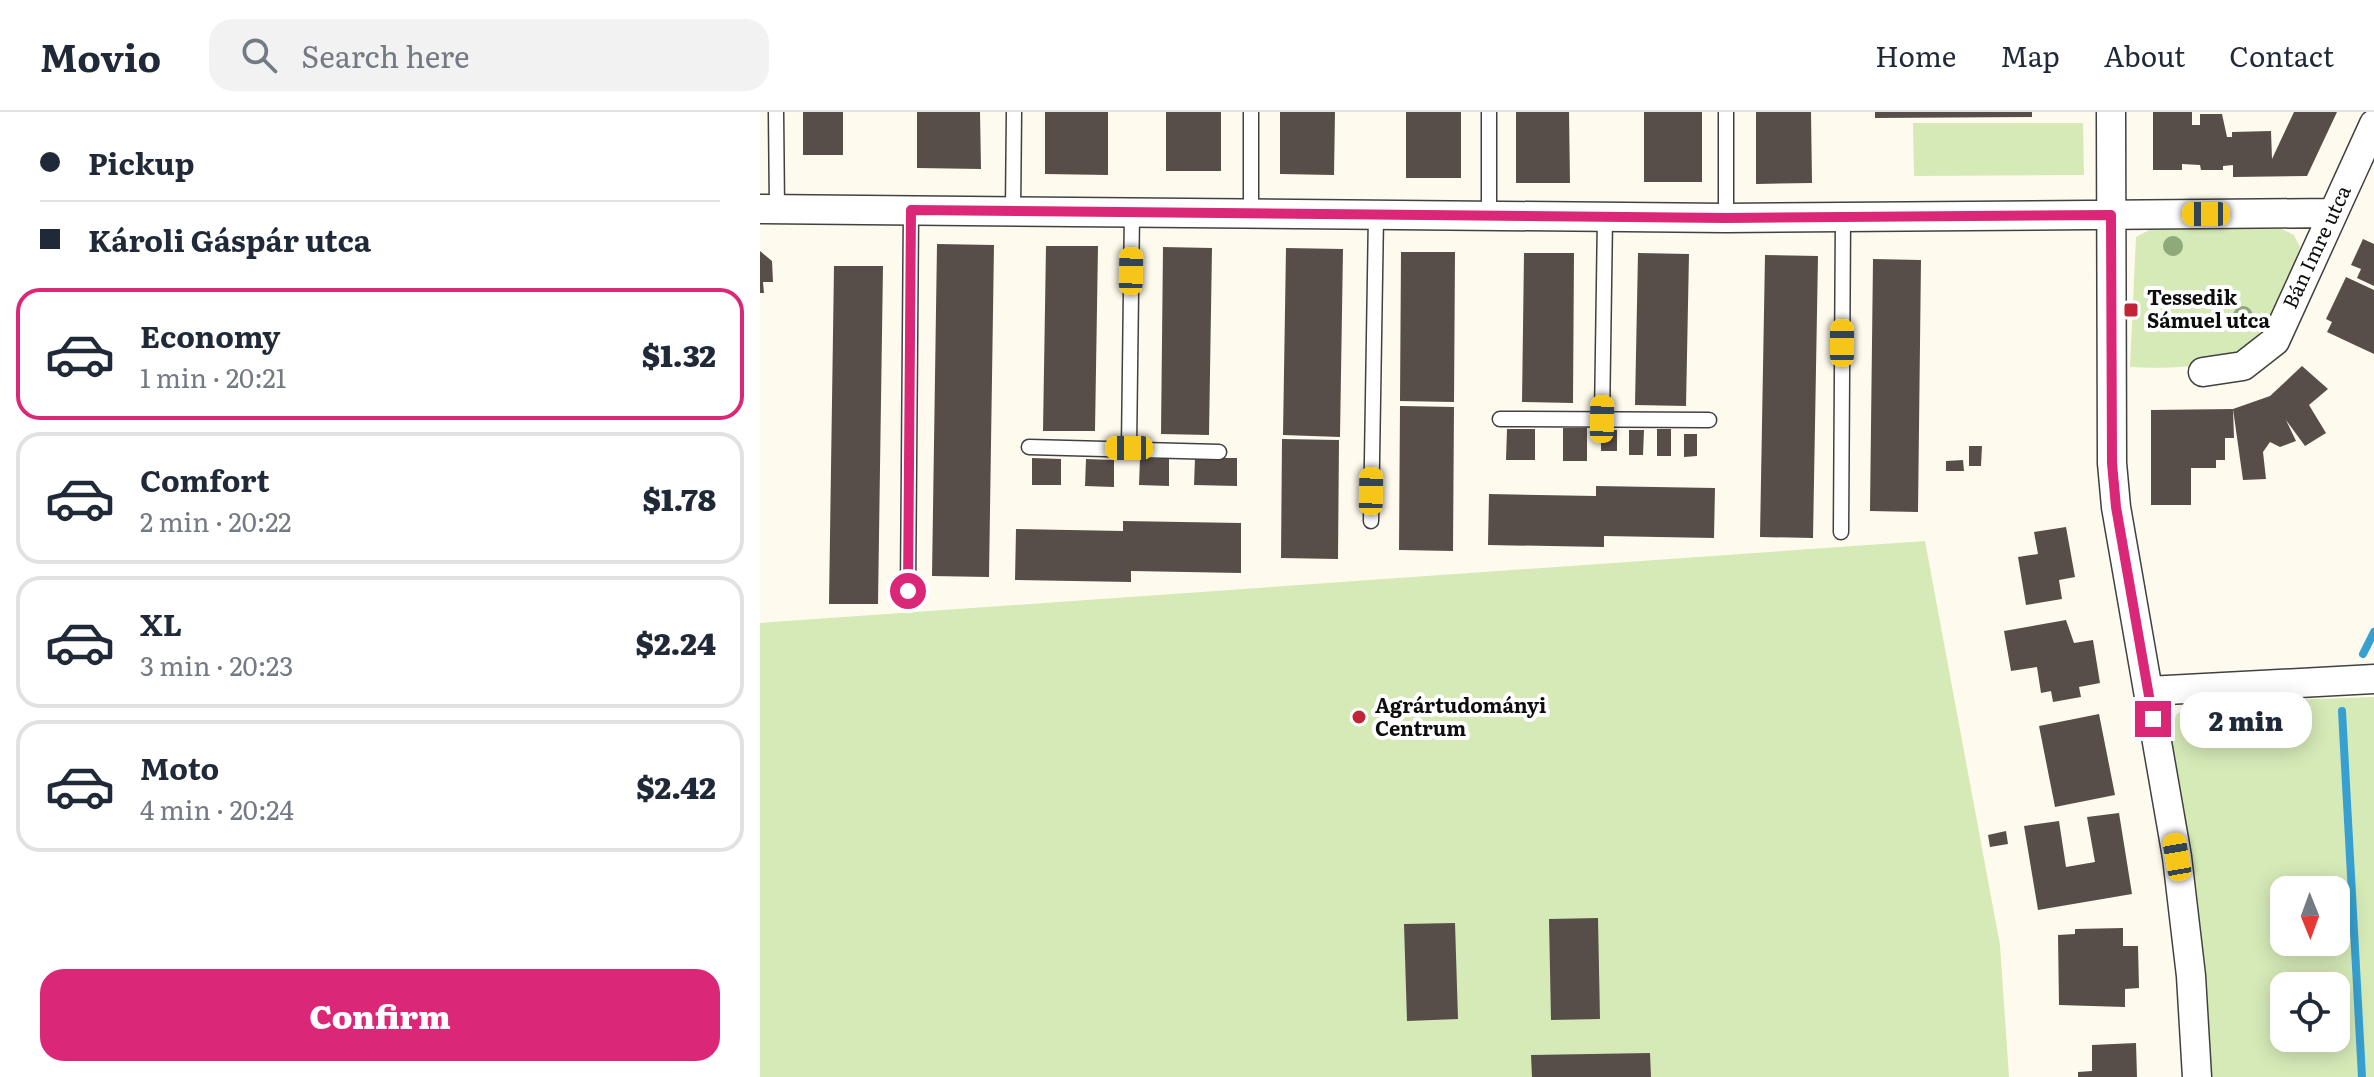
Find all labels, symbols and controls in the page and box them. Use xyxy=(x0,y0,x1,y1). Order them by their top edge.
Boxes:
search box xyxy=(209,19,769,91)
text: Movio xyxy=(40,27,161,84)
icon: search xyxy=(237,33,281,77)
text: Search here xyxy=(301,33,470,77)
text: Home xyxy=(1875,34,1956,76)
text: Map xyxy=(2000,34,2060,76)
text: About xyxy=(2104,34,2185,76)
text: Contact xyxy=(2229,34,2334,76)
text: Pickup xyxy=(88,140,195,184)
street label: Bán Imre utca xyxy=(2274,179,2357,313)
car xyxy=(2182,202,2230,226)
text: Károli Gáspár utca xyxy=(88,217,371,261)
car xyxy=(1119,247,1143,295)
place label: Tessedik Sámuel utca xyxy=(2147,281,2270,334)
marker: Tessedik Sámuel utca xyxy=(2122,301,2140,319)
text: Economy xyxy=(140,313,280,357)
icon: car xyxy=(44,318,116,390)
car xyxy=(1830,319,1854,367)
text: $1.32 xyxy=(642,332,716,376)
text: 1 min · 20:21 xyxy=(140,357,286,396)
car xyxy=(1590,395,1614,443)
car xyxy=(1105,436,1153,460)
text: Comfort xyxy=(140,457,270,501)
icon: car xyxy=(44,462,116,534)
car xyxy=(1359,467,1383,515)
text: $1.78 xyxy=(643,476,716,520)
text: 2 min · 20:22 xyxy=(140,501,292,540)
route start xyxy=(890,573,926,609)
text: XL xyxy=(140,601,182,645)
icon: car xyxy=(44,606,116,678)
text: $2.24 xyxy=(635,620,716,664)
text: 3 min · 20:23 xyxy=(140,645,293,684)
place label: Agrártudományi Centrum xyxy=(1375,689,1546,742)
callout: 2 min xyxy=(2181,691,2313,747)
text: 2 min xyxy=(2209,700,2283,739)
route end xyxy=(2135,701,2171,737)
marker: Agrártudományi Centrum xyxy=(1350,708,1368,726)
text: Moto xyxy=(140,745,219,789)
icon: car xyxy=(44,750,116,822)
text: $2.42 xyxy=(636,764,716,808)
text: 4 min · 20:24 xyxy=(140,789,294,828)
car xyxy=(2161,831,2193,883)
north arrow xyxy=(2270,876,2350,956)
map controls xyxy=(2270,876,2350,1052)
button: Confirm xyxy=(40,969,720,1061)
button: locate xyxy=(2270,972,2350,1052)

